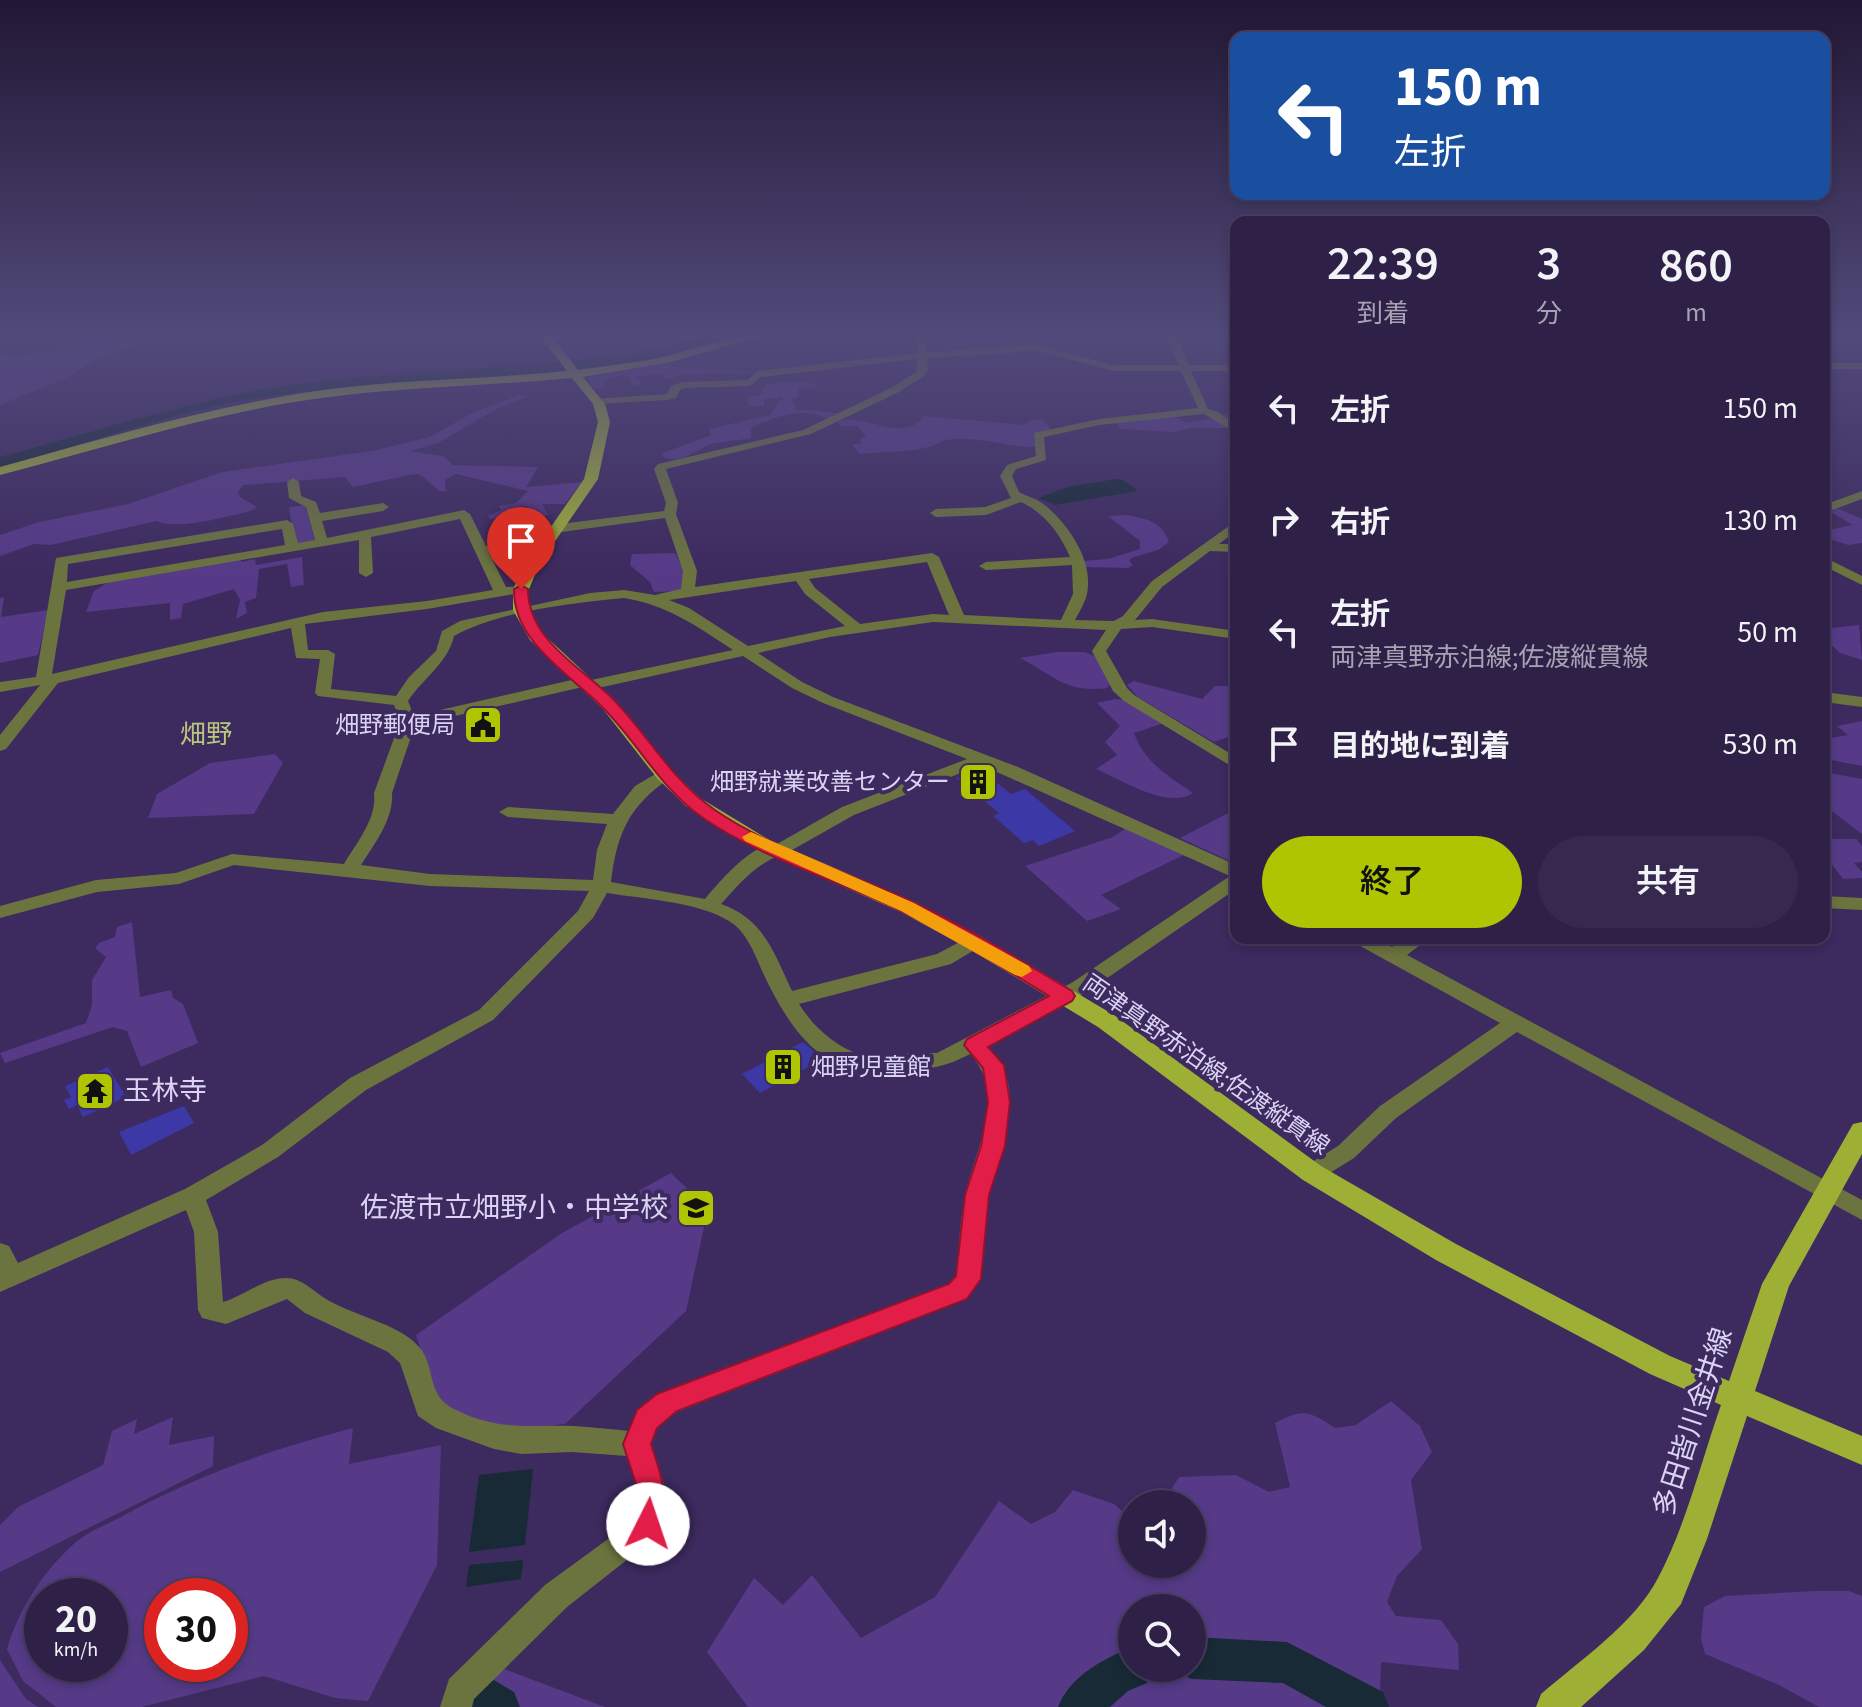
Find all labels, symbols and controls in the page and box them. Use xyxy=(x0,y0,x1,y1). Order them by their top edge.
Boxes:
text: 150 m xyxy=(1394,48,1542,127)
icon: left xyxy=(1262,64,1366,168)
text: 左折 xyxy=(1394,127,1466,178)
text: 22:39 xyxy=(1327,230,1439,298)
text: 3 xyxy=(1537,230,1561,298)
text: 860 xyxy=(1659,232,1733,300)
text: m xyxy=(1685,294,1707,331)
text: 到着 xyxy=(1357,295,1409,332)
text: 分 xyxy=(1536,295,1562,332)
icon: left xyxy=(1262,386,1306,430)
text: 150 m xyxy=(1722,387,1798,430)
text: 左折 xyxy=(1330,389,1390,432)
icon: right xyxy=(1262,498,1306,542)
text: 130 m xyxy=(1722,499,1798,542)
text: 右折 xyxy=(1330,501,1390,544)
pin xyxy=(487,507,555,589)
icon: arrive xyxy=(499,519,543,563)
text: 左折 xyxy=(1330,593,1390,636)
icon: left xyxy=(1262,610,1306,654)
text: 50 m xyxy=(1737,611,1798,654)
text: 両津真野赤泊線;佐渡縦貫線 xyxy=(1330,639,1648,676)
public building icon: 畑野郵便局 xyxy=(462,704,504,746)
place label: 畑野郵便局 xyxy=(335,708,455,743)
district label: 畑野 xyxy=(180,716,232,753)
icon: arrive xyxy=(1262,722,1306,766)
text: 530 m xyxy=(1722,723,1798,766)
text: 目的地に到着 xyxy=(1330,725,1510,768)
building icon: 畑野就業改善センター xyxy=(957,761,999,803)
place label: 畑野就業改善センター xyxy=(710,765,950,800)
button: 終了 xyxy=(1262,836,1522,928)
button: 共有 xyxy=(1538,836,1798,928)
street label: 両津真野赤泊線;佐渡縦貫線 xyxy=(1076,966,1336,1164)
building icon: 畑野児童館 xyxy=(762,1046,804,1088)
place label: 畑野児童館 xyxy=(811,1050,931,1085)
temple icon: 玉林寺 xyxy=(74,1070,116,1112)
place label: 玉林寺 xyxy=(123,1071,207,1111)
school or university icon: 佐渡市立畑野小・中学校 xyxy=(675,1187,717,1229)
place label: 佐渡市立畑野小・中学校 xyxy=(360,1188,668,1228)
street label: 多田皆川金井線 xyxy=(1644,1323,1742,1521)
position arrow xyxy=(606,1482,690,1566)
map controls xyxy=(1118,1490,1206,1682)
button: sound xyxy=(1118,1490,1206,1578)
speed limit sign: 30 xyxy=(144,1578,248,1682)
text: 20 xyxy=(55,1591,97,1648)
button: search xyxy=(1118,1594,1206,1682)
text: km/h xyxy=(54,1636,98,1664)

